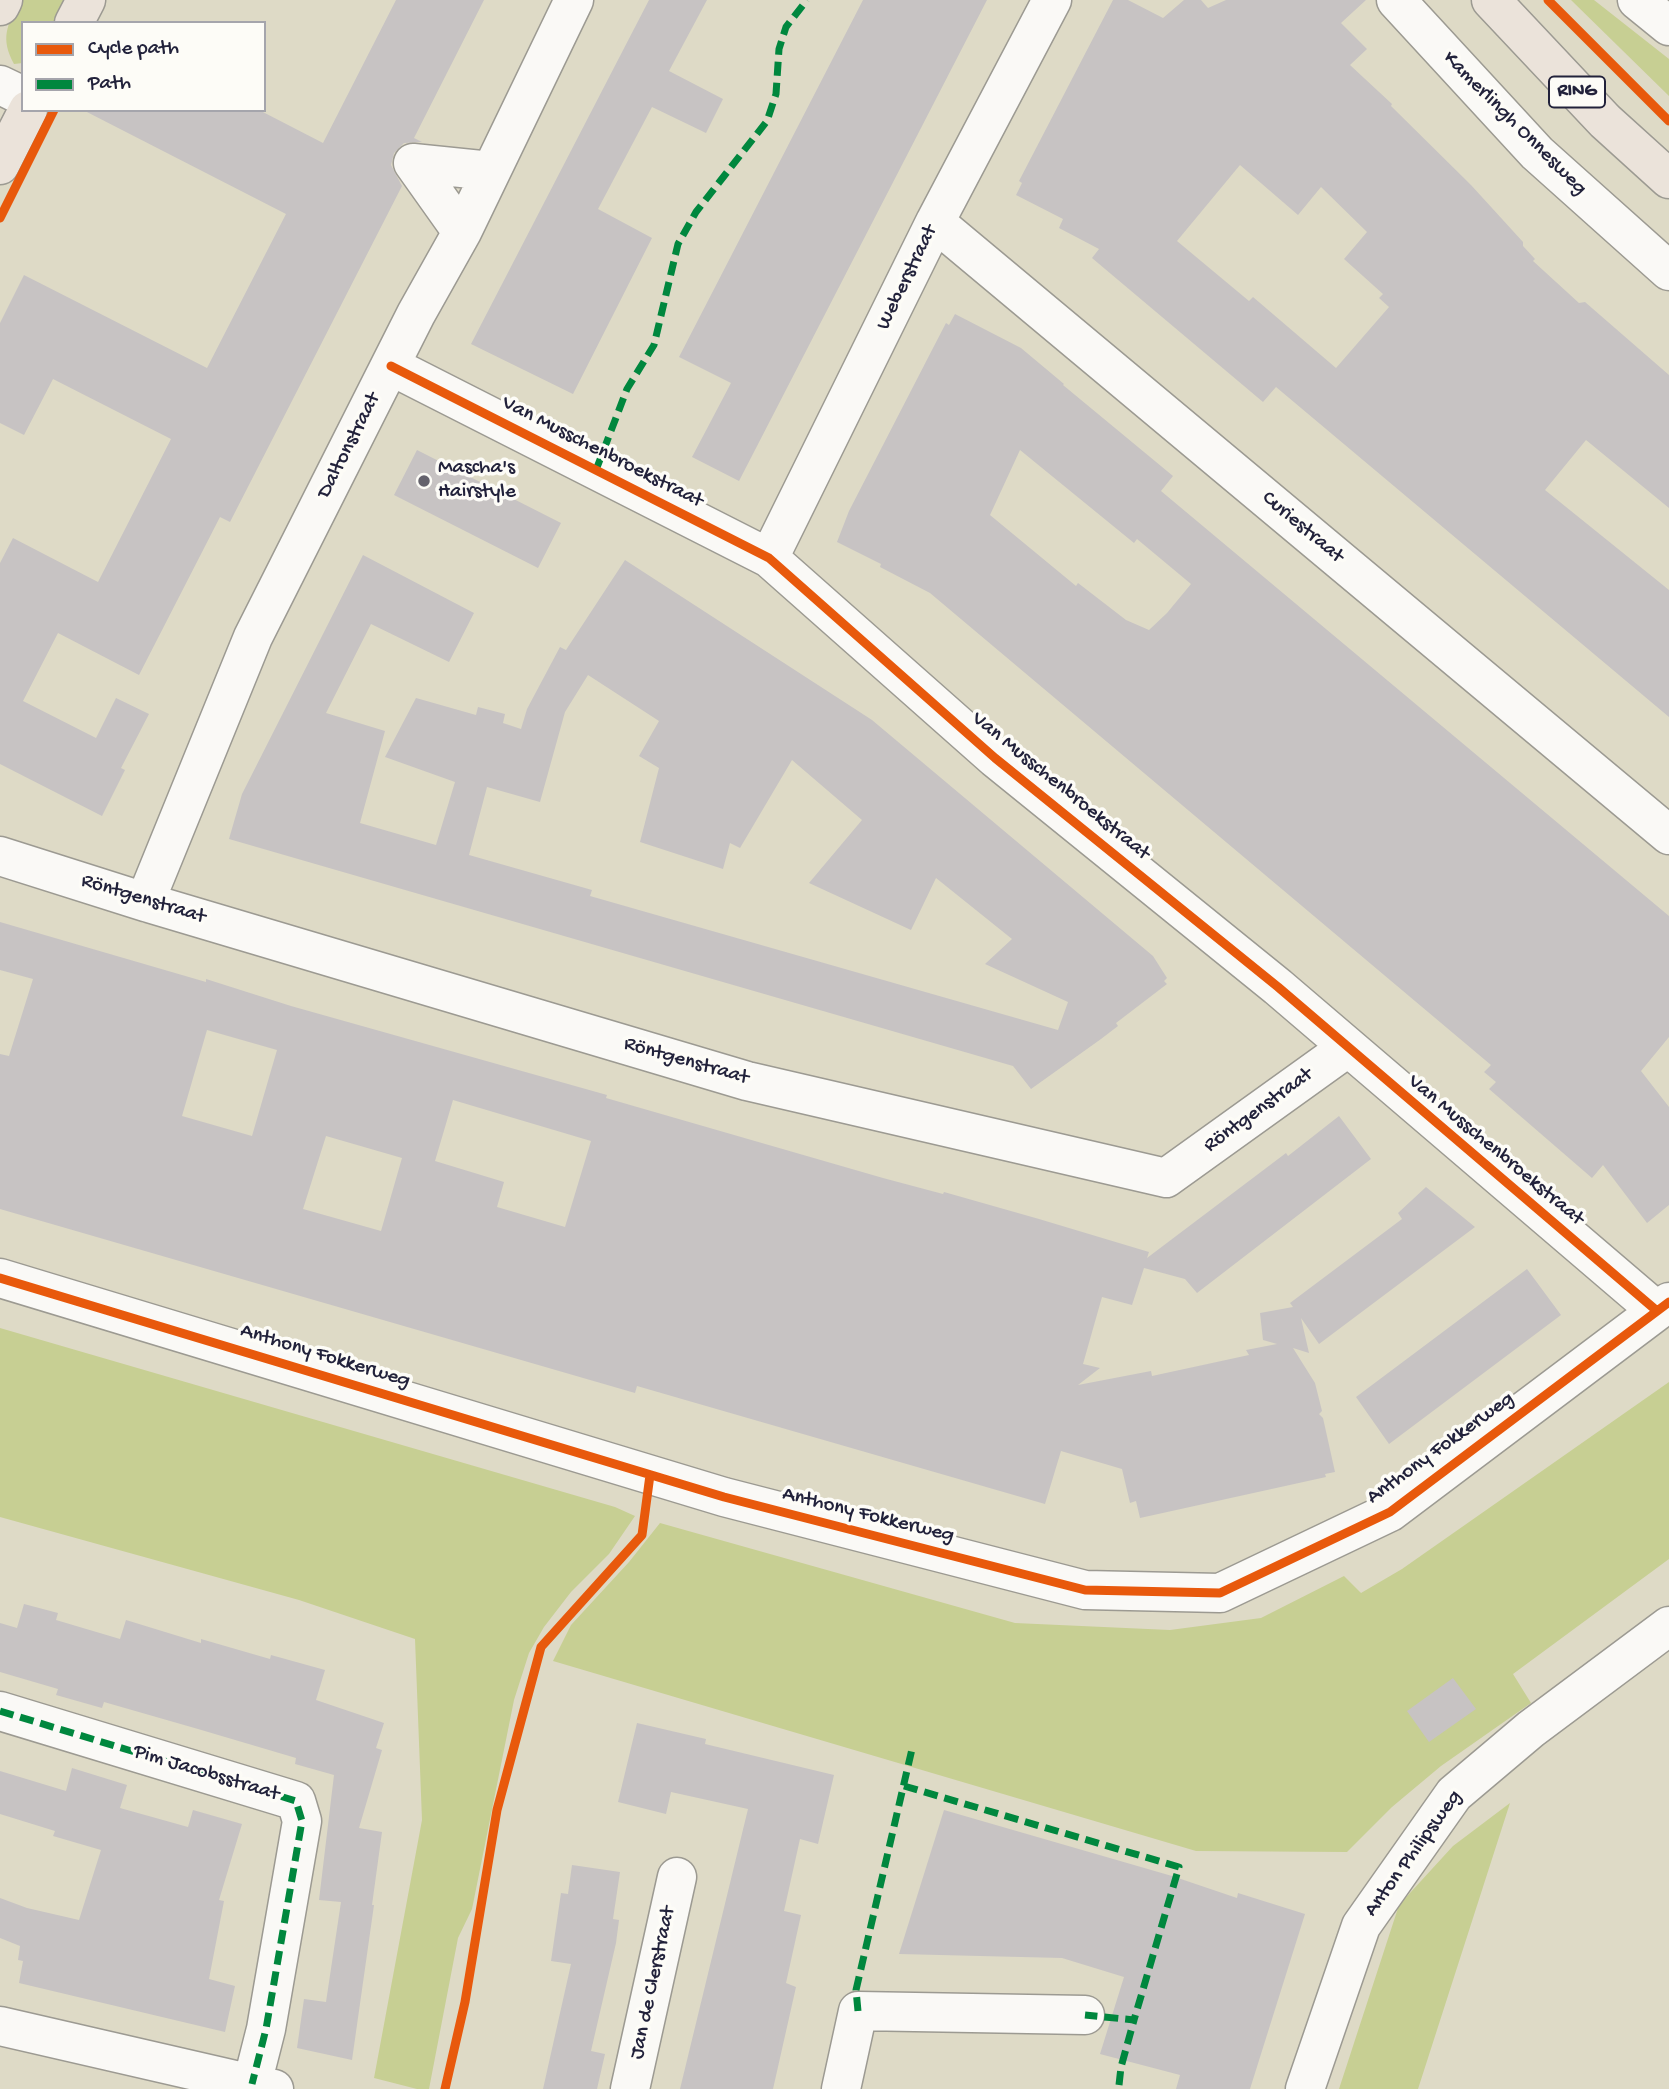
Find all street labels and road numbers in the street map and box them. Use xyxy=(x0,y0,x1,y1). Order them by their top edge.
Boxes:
street label: Kamerlingh Onnesweg xyxy=(1437,47,1591,201)
road number: RING xyxy=(1549,76,1605,108)
street label: Weberstraat xyxy=(872,221,944,335)
street label: Daltonstraat xyxy=(313,389,387,503)
street label: Van Musschenbroekstraat xyxy=(497,391,707,515)
street label: Curiestraat xyxy=(1256,486,1348,570)
street label: Van Musschenbroekstraat xyxy=(966,707,1154,867)
street label: Röntgenstraat xyxy=(78,869,208,931)
street label: Röntgenstraat xyxy=(621,1032,751,1092)
street label: Röntgenstraat xyxy=(1199,1063,1319,1159)
street label: Van Musschenbroekstraat xyxy=(1402,1070,1588,1232)
street label: Anthony Fokkerweg xyxy=(237,1319,413,1395)
street label: Anthony Fokkerweg xyxy=(1362,1387,1520,1511)
street label: Anthony Fokkerweg xyxy=(780,1482,956,1550)
street label: Pim Jacobsstraat xyxy=(130,1740,282,1808)
street label: Anton Philipsweg xyxy=(1360,1786,1468,1922)
street label: Jan de Clerstraat xyxy=(625,1904,683,2062)

